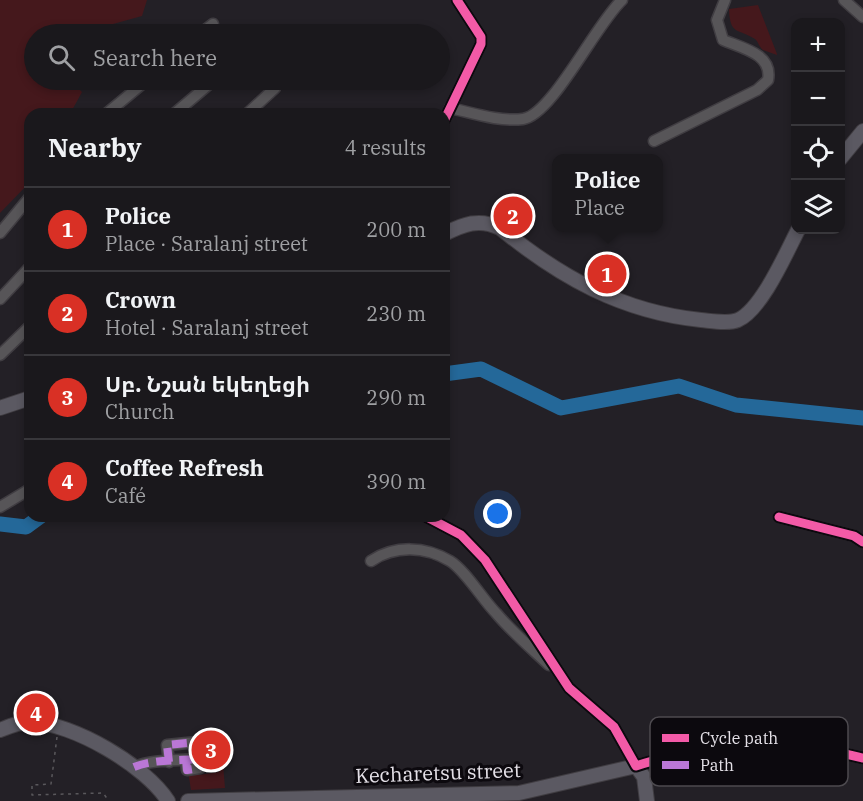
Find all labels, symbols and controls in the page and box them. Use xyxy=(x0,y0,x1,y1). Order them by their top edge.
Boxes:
map controls xyxy=(791,18,845,234)
button: + xyxy=(791,18,845,72)
search box xyxy=(24,24,450,90)
icon: search xyxy=(45,41,78,74)
text: Search here xyxy=(93,43,217,72)
button: − xyxy=(791,72,845,126)
button: locate xyxy=(791,126,845,180)
text: Nearby xyxy=(48,130,142,164)
text: 4 results xyxy=(345,134,426,161)
popup xyxy=(552,154,663,232)
text: Police xyxy=(575,165,640,194)
button: layers xyxy=(791,180,845,234)
pin: 2 xyxy=(494,194,532,238)
text: Place xyxy=(575,194,625,221)
text: Police xyxy=(105,201,171,230)
text: 1 xyxy=(62,216,74,243)
text: 200 m xyxy=(366,216,426,243)
text: Place · Saralanj street xyxy=(105,230,308,257)
pin: 1 xyxy=(588,252,626,296)
text: Crown xyxy=(105,285,176,314)
text: 2 xyxy=(62,300,74,327)
text: 230 m xyxy=(366,300,426,327)
text: Hotel · Saralanj street xyxy=(105,314,308,341)
text: Սբ. Նշան եկեղեցի xyxy=(105,369,310,398)
text: 3 xyxy=(62,384,74,411)
text: 290 m xyxy=(366,384,426,411)
text: Church xyxy=(105,398,175,425)
text: Coffee Refresh xyxy=(105,453,264,482)
text: 4 xyxy=(62,468,74,495)
text: 390 m xyxy=(366,468,426,495)
text: Café xyxy=(105,482,146,509)
your location xyxy=(483,499,512,528)
pin: 4 xyxy=(16,690,56,736)
legend xyxy=(650,717,848,786)
pin: 3 xyxy=(192,728,230,772)
text: Cycle path xyxy=(700,728,778,748)
text: Path xyxy=(700,755,734,775)
street label: Kecharetsu street xyxy=(355,756,521,789)

